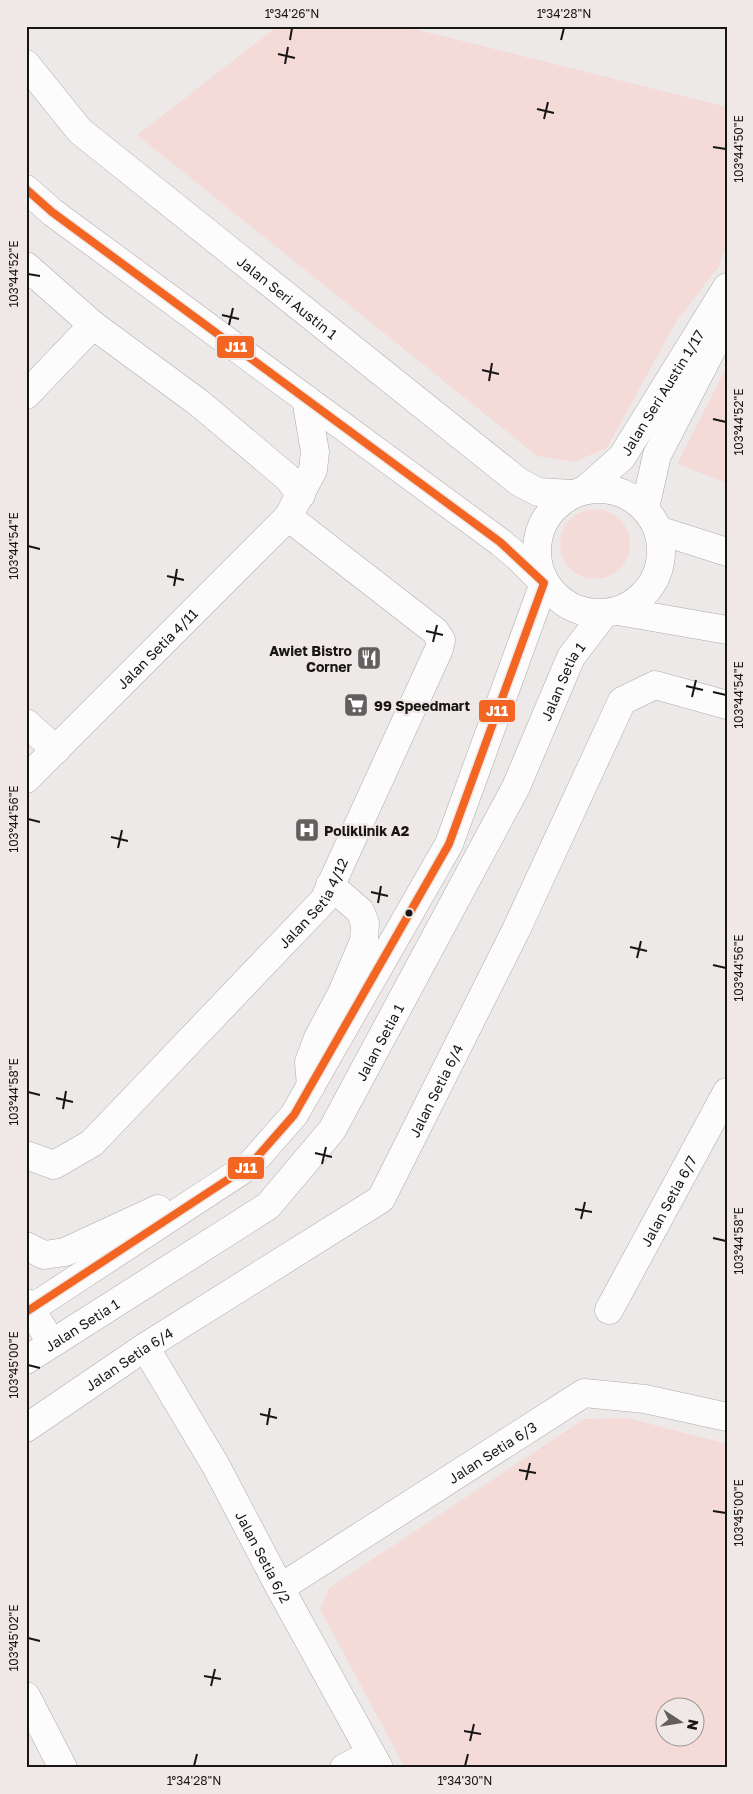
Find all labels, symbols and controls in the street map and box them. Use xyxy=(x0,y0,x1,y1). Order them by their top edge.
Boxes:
text: 1°34'26"N xyxy=(265,6,319,21)
text: 1°34'28"N xyxy=(537,6,591,21)
text: 103°44'50"E xyxy=(731,115,746,183)
text: 103°44'52"E xyxy=(6,240,21,308)
street label: Jalan Seri Austin 1 xyxy=(234,252,341,342)
street label: Jalan Seri Austin 1/17 xyxy=(617,327,707,458)
line badge: J11 xyxy=(216,335,255,359)
text: J11 xyxy=(225,338,247,355)
text: 103°44'52"E xyxy=(731,388,746,456)
text: 103°44'54"E xyxy=(6,512,21,580)
street label: Jalan Setia 4/11 xyxy=(113,604,201,692)
street label: Jalan Setia 1 xyxy=(537,638,588,723)
place label: Awiet Bistro Corner xyxy=(269,642,353,675)
restaurant icon: Awiet Bistro Corner xyxy=(356,645,382,671)
text: 103°44'54"E xyxy=(731,661,746,729)
supermarket icon: 99 Speedmart xyxy=(343,692,369,718)
place label: 99 Speedmart xyxy=(374,697,471,714)
line badge: J11 xyxy=(478,699,516,723)
text: J11 xyxy=(486,702,508,719)
text: 103°44'56"E xyxy=(6,785,21,853)
hospital icon: Poliklinik A2 xyxy=(294,817,320,843)
place label: Poliklinik A2 xyxy=(324,822,410,839)
street label: Jalan Setia 4/12 xyxy=(275,855,351,951)
unlabelled marker xyxy=(404,908,414,918)
text: 103°44'56"E xyxy=(731,934,746,1002)
street label: Jalan Setia 1 xyxy=(352,1000,407,1083)
street label: Jalan Setia 6/4 xyxy=(405,1041,466,1140)
text: 103°44'58"E xyxy=(6,1058,21,1126)
street label: Jalan Setia 6/7 xyxy=(637,1153,699,1249)
line badge: J11 xyxy=(227,1156,265,1180)
text: J11 xyxy=(235,1159,257,1176)
text: 103°44'58"E xyxy=(731,1207,746,1275)
street label: Jalan Setia 1 xyxy=(41,1294,122,1355)
street label: Jalan Setia 6/4 xyxy=(82,1323,176,1394)
text: 103°45'00"E xyxy=(6,1331,21,1399)
street label: Jalan Setia 6/3 xyxy=(445,1417,539,1487)
text: 103°45'00"E xyxy=(731,1479,746,1547)
street label: Jalan Setia 6/2 xyxy=(232,1508,295,1606)
text: 103°45'02"E xyxy=(6,1604,21,1672)
north arrow xyxy=(656,1696,706,1746)
text: N xyxy=(684,1718,703,1732)
text: 1°34'28"N xyxy=(167,1773,221,1788)
text: 1°34'30"N xyxy=(438,1773,492,1788)

